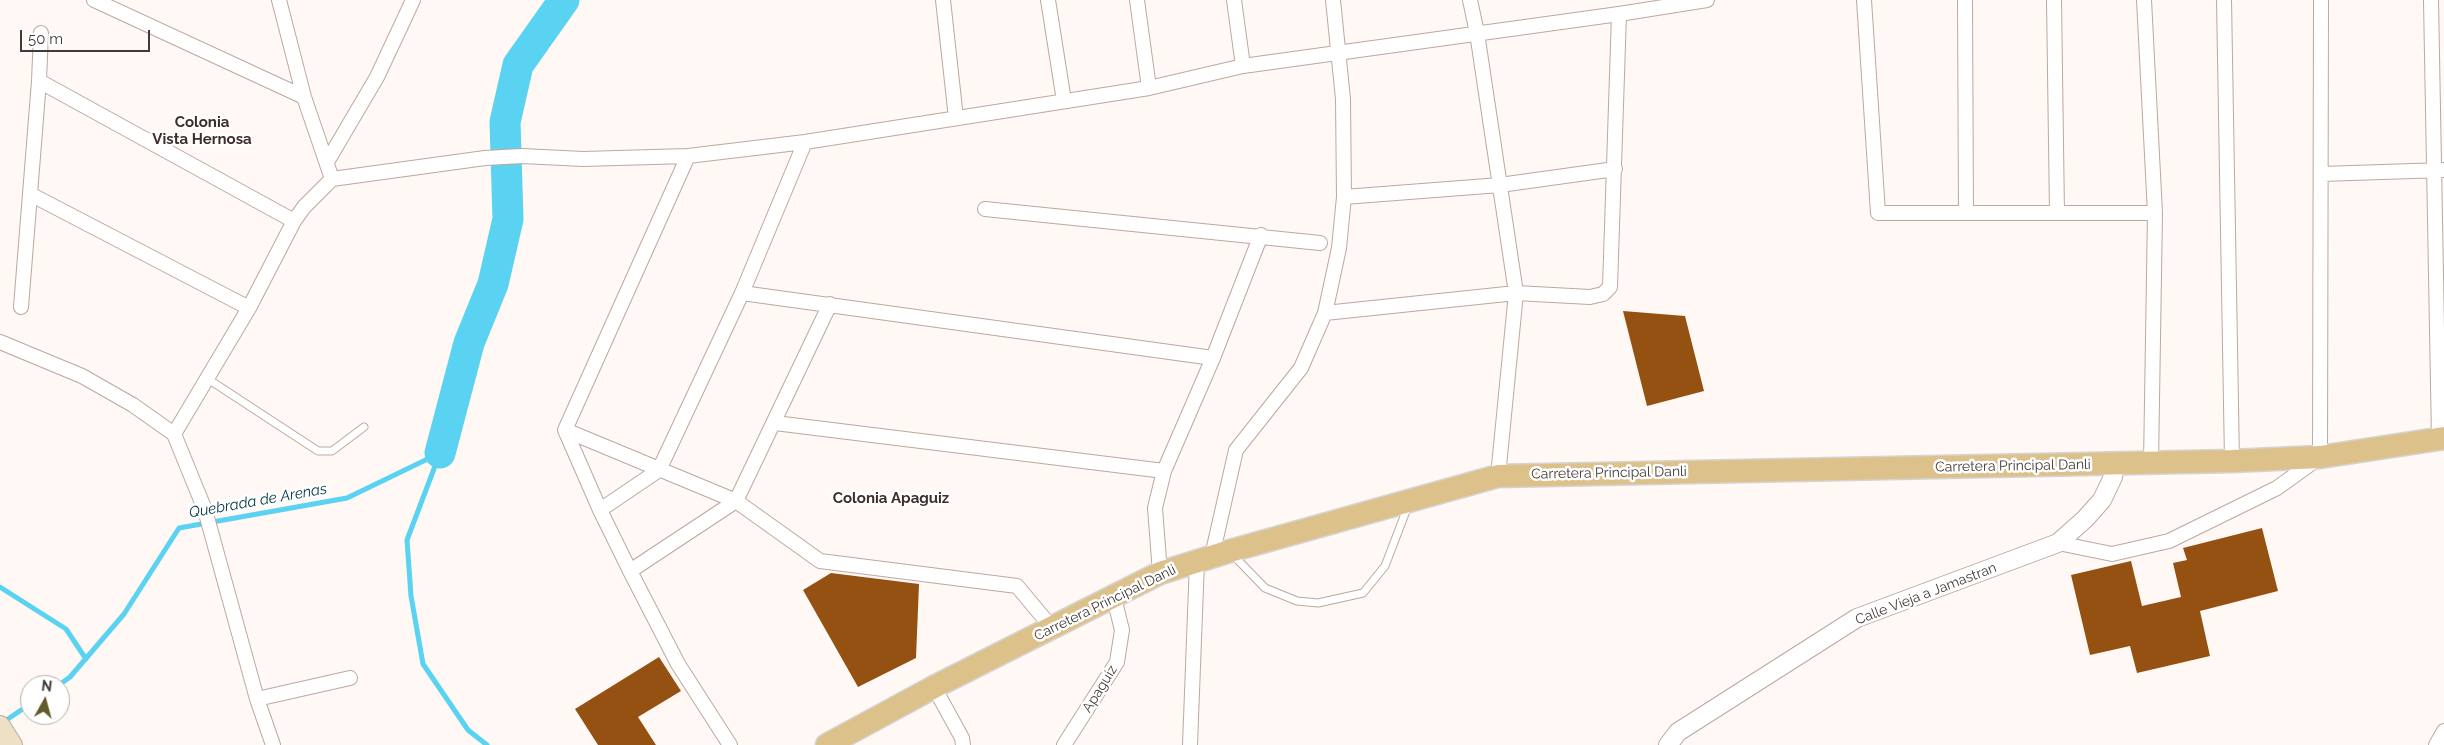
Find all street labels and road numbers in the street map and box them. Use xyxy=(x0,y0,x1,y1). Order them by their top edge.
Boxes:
street label: Carretera Principal Danli xyxy=(1935,456,2091,476)
street label: Carretera Principal Danli xyxy=(1531,463,1687,483)
street label: Calle Vieja a Jamastran xyxy=(1853,559,1999,629)
street label: Carretera Principal Danli xyxy=(1031,561,1179,645)
street label: Apaguiz xyxy=(1079,662,1121,716)

